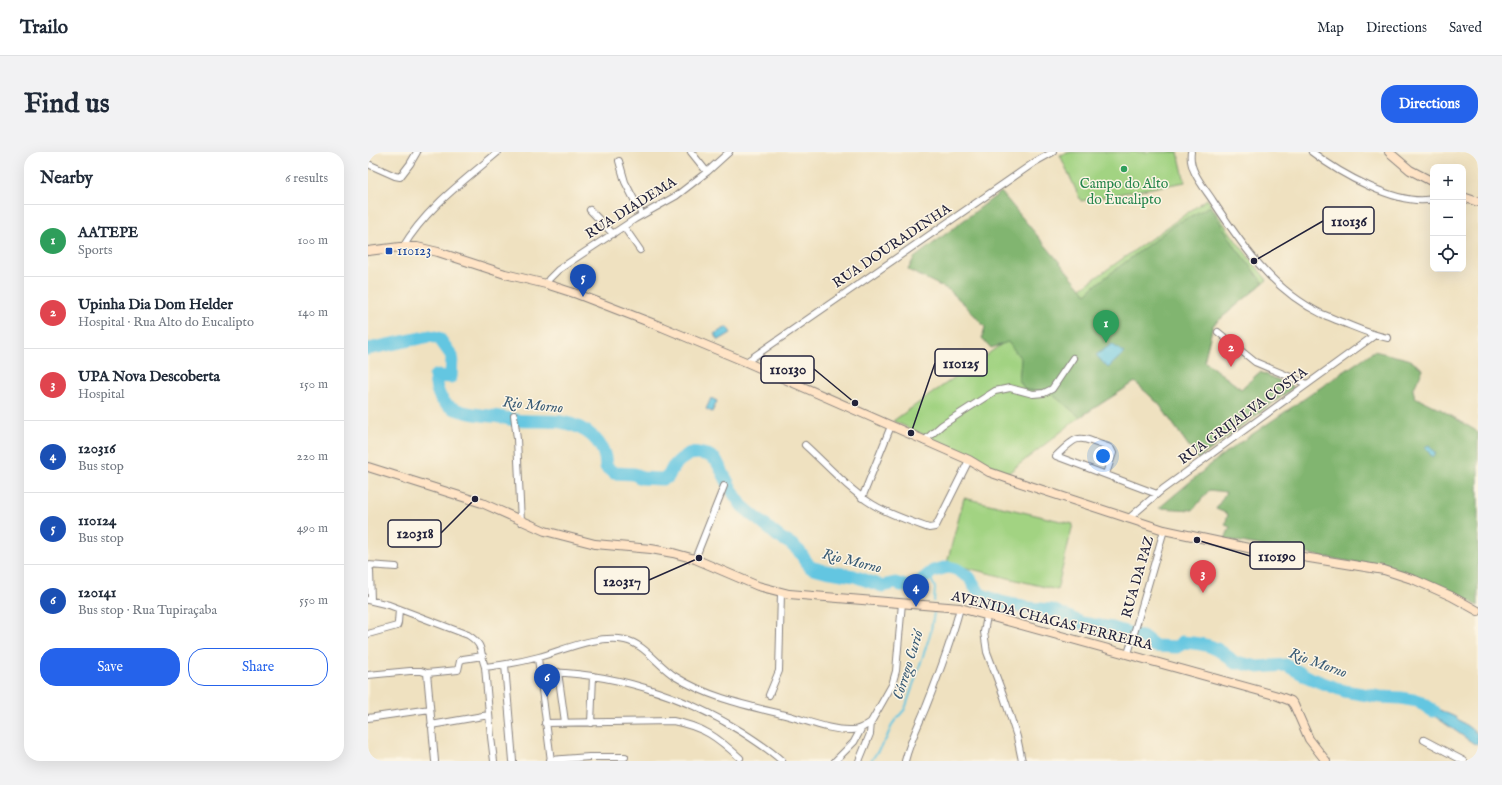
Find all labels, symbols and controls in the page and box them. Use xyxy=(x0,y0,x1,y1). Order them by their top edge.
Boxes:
text: Trailo xyxy=(20,16,68,40)
text: Map xyxy=(1317,19,1344,37)
text: Directions xyxy=(1366,19,1427,37)
text: Saved xyxy=(1449,19,1482,37)
button: Directions xyxy=(1381,85,1478,123)
text: Find us xyxy=(24,87,110,122)
marker: Campo do Alto do Eucalipto xyxy=(1119,164,1129,174)
map controls xyxy=(1430,164,1466,272)
button: + xyxy=(1430,164,1466,200)
text: Nearby xyxy=(40,168,93,189)
text: 6 results xyxy=(285,170,328,187)
street label: RUA DIADEMA xyxy=(582,173,680,243)
place label: Campo do Alto do Eucalipto xyxy=(1080,175,1169,209)
street label: RUA DOURADINHA xyxy=(829,199,955,292)
button: − xyxy=(1430,200,1466,236)
callout: 110136 xyxy=(1323,207,1374,234)
text: 110136 xyxy=(1331,212,1368,231)
text: AATEPE xyxy=(78,223,138,242)
text: 1 xyxy=(51,232,55,249)
text: 100 m xyxy=(298,232,328,249)
button: locate xyxy=(1430,236,1466,272)
text: Sports xyxy=(78,242,113,259)
place label: 110123 xyxy=(397,242,431,260)
marker: 110123 xyxy=(384,246,394,256)
pin: 5 xyxy=(570,264,596,297)
text: Upinha Dia Dom Helder xyxy=(78,295,233,314)
text: 2 xyxy=(50,304,56,321)
text: 140 m xyxy=(298,304,328,321)
pin: 1 xyxy=(1093,310,1119,343)
text: Hospital · Rua Alto do Eucalipto xyxy=(78,314,254,331)
pin: 2 xyxy=(1218,334,1244,367)
callout: 110125 xyxy=(935,349,987,376)
text: 110125 xyxy=(943,354,980,373)
callout: 110130 xyxy=(761,356,814,383)
text: 110130 xyxy=(770,360,806,379)
street label: RUA GRIJALVA COSTA xyxy=(1175,363,1311,469)
text: UPA Nova Descoberta xyxy=(78,367,220,386)
text: 3 xyxy=(51,376,55,393)
text: 150 m xyxy=(299,376,328,393)
text: Hospital xyxy=(78,386,125,403)
water label: Rio Morno xyxy=(502,392,564,418)
text: 120316 xyxy=(78,439,116,458)
your location xyxy=(1093,446,1113,466)
text: 4 xyxy=(50,448,56,465)
text: 220 m xyxy=(297,448,328,465)
text: Bus stop xyxy=(78,458,124,475)
text: 110124 xyxy=(78,511,116,530)
text: 5 xyxy=(51,520,55,537)
text: 490 m xyxy=(297,520,328,537)
callout: 120318 xyxy=(388,520,441,547)
text: 120318 xyxy=(396,524,434,543)
text: Bus stop xyxy=(78,530,124,547)
street label: RUA DA PAZ xyxy=(1118,534,1158,620)
callout: 110190 xyxy=(1250,542,1304,569)
water label: Rio Morno xyxy=(820,544,884,578)
text: 110190 xyxy=(1258,547,1296,566)
pin: 3 xyxy=(1190,560,1216,593)
callout: 120317 xyxy=(595,567,649,594)
text: 120317 xyxy=(603,572,641,591)
pin: 4 xyxy=(903,574,929,607)
text: 120141 xyxy=(78,583,116,602)
street label: AVENIDA CHAGAS FERREIRA xyxy=(948,587,1155,655)
text: 6 xyxy=(50,592,56,609)
text: 550 m xyxy=(299,592,328,609)
text: Bus stop · Rua Tupiraçaba xyxy=(78,602,217,619)
water label: Córrego Curió xyxy=(888,627,929,702)
water label: Rio Morno xyxy=(1286,644,1350,682)
button: Save xyxy=(40,648,180,686)
button: Share xyxy=(188,648,328,686)
pin: 6 xyxy=(534,664,560,697)

